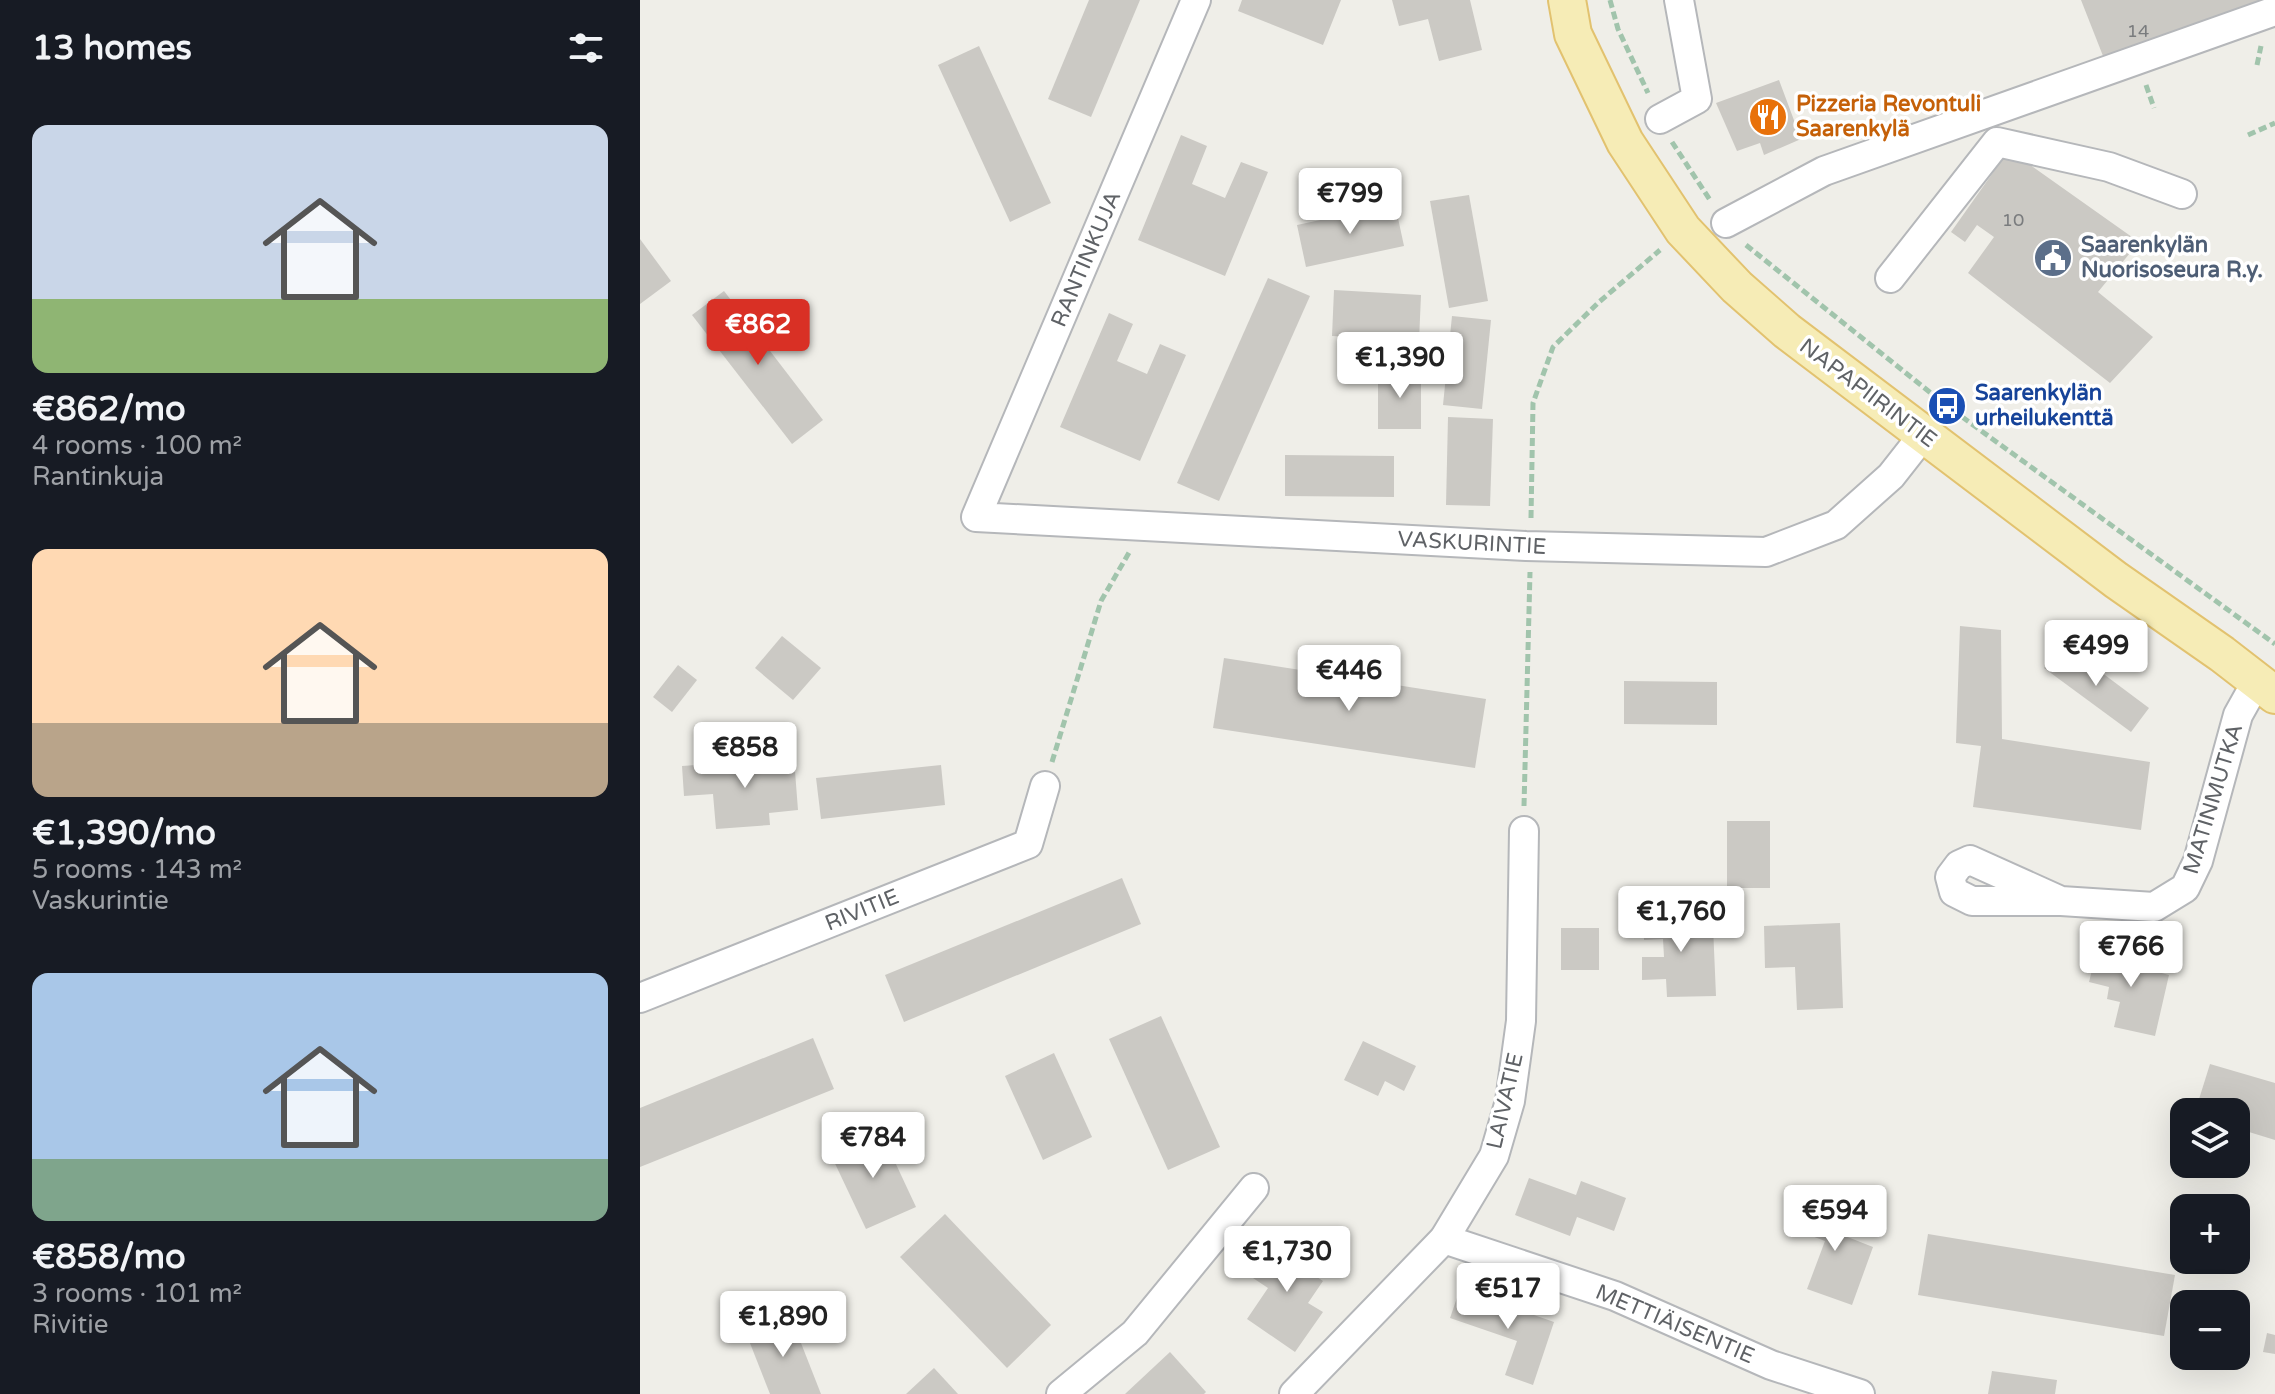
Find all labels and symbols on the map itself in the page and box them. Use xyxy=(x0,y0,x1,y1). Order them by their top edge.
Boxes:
house number: 14 xyxy=(2127,20,2149,42)
place label: Pizzeria Revontuli Saarenkylä xyxy=(1796,91,1981,142)
restaurant icon: Pizzeria Revontuli Saarenkylä xyxy=(1747,96,1789,138)
pin: €799 xyxy=(1303,168,1397,236)
street label: RANTINKUJA xyxy=(1046,187,1126,331)
house number: 10 xyxy=(2002,209,2024,231)
place label: Saarenkylän Nuorisoseura R.y. xyxy=(2081,232,2263,283)
public building icon: Saarenkylän Nuorisoseura R.y. xyxy=(2032,237,2074,279)
pin: €862 xyxy=(711,299,805,367)
pin: €1,390 xyxy=(1335,332,1465,400)
street label: NAPAPIIRINTIE xyxy=(1794,333,1942,453)
place label: Saarenkylän urheilukenttä xyxy=(1975,380,2114,431)
bus stop icon: Saarenkylän urheilukenttä xyxy=(1926,385,1968,427)
street label: VASKURINTIE xyxy=(1397,526,1547,560)
pin: €499 xyxy=(2049,620,2143,688)
pin: €446 xyxy=(1302,645,1396,713)
street label: MATINMUTKA xyxy=(2178,721,2248,877)
pin: €858 xyxy=(698,722,792,790)
street label: RIVITIE xyxy=(821,883,903,937)
pin: €1,760 xyxy=(1616,886,1746,954)
pin: €766 xyxy=(2084,921,2178,989)
street label: LAIVATIE xyxy=(1481,1050,1529,1152)
pin: €784 xyxy=(826,1112,920,1180)
pin: €594 xyxy=(1788,1185,1882,1253)
pin: €1,730 xyxy=(1222,1226,1352,1294)
pin: €517 xyxy=(1461,1263,1555,1331)
street label: METTIÄISENTIE xyxy=(1592,1279,1758,1369)
pin: €1,890 xyxy=(718,1291,848,1359)

